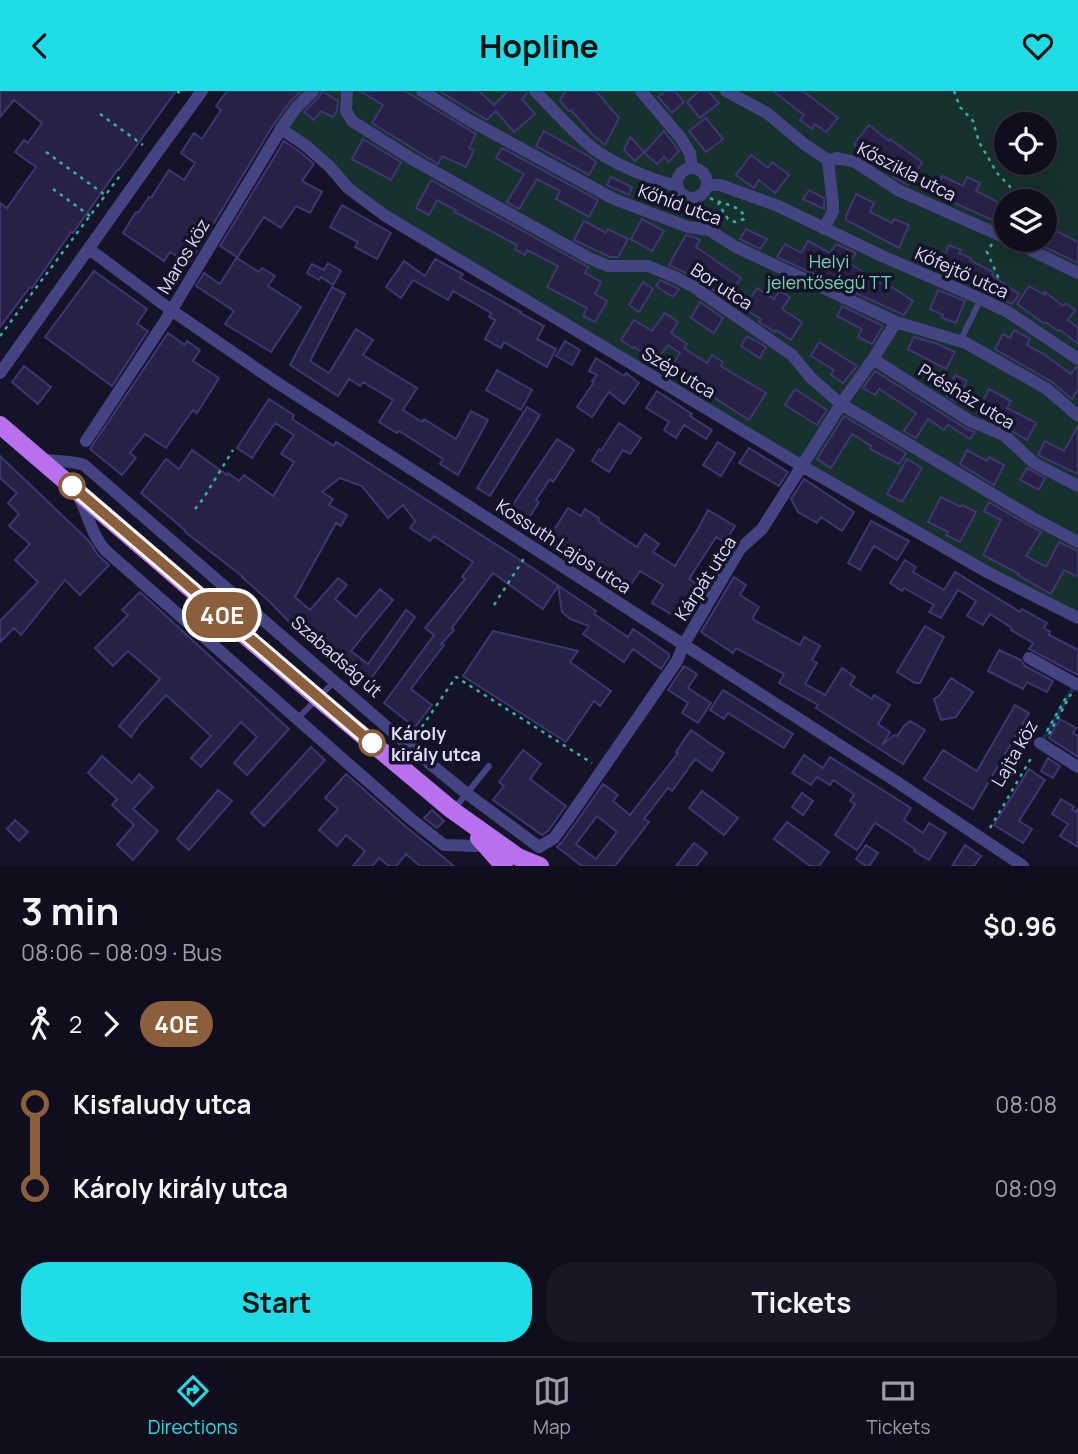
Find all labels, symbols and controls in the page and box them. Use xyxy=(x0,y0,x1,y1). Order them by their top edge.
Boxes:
text: Hopline xyxy=(479,24,599,68)
icon: back xyxy=(21,27,59,65)
icon: heart xyxy=(1019,27,1057,65)
map controls xyxy=(994,112,1057,252)
button: locate xyxy=(994,112,1057,175)
street label: Kőszikla utca xyxy=(853,136,961,206)
street label: Kőhíd utca xyxy=(635,178,725,230)
button: layers xyxy=(994,189,1057,252)
street label: Maros köz xyxy=(151,214,215,298)
street label: Kőfejtő utca xyxy=(911,241,1013,303)
park label: Helyi jelentőségű TT xyxy=(765,249,892,294)
street label: Bor utca xyxy=(686,257,758,315)
street label: Szép utca xyxy=(638,341,720,403)
street label: Présház utca xyxy=(914,358,1020,434)
unlabelled marker xyxy=(59,473,85,499)
street label: Kossuth Lajos utca xyxy=(492,493,636,599)
street label: Kárpát utca xyxy=(669,531,741,625)
line badge: 40E xyxy=(182,592,262,638)
text: 40E xyxy=(200,598,244,631)
street label: Szabadság út xyxy=(286,610,388,702)
street label: Lajta köz xyxy=(985,715,1043,791)
place label: Károly király utca xyxy=(391,721,481,766)
marker: Károly király utca xyxy=(359,730,385,756)
text: 3 min xyxy=(21,884,119,936)
text: $0.96 xyxy=(983,908,1057,944)
text: 08:06 – 08:09 · Bus xyxy=(21,936,222,968)
icon: walk xyxy=(21,1005,59,1043)
icon: forward xyxy=(92,1005,130,1043)
text: 40E xyxy=(154,1007,199,1040)
text: 2 xyxy=(69,1008,82,1040)
text: Kisfaludy utca xyxy=(73,1086,251,1122)
text: 08:08 xyxy=(995,1088,1057,1120)
text: Károly király utca xyxy=(73,1170,288,1206)
text: 08:09 xyxy=(994,1172,1057,1204)
button: Start xyxy=(21,1262,532,1342)
button: Tickets xyxy=(546,1262,1057,1342)
tab: Directions xyxy=(148,1372,238,1440)
tab: Map xyxy=(533,1372,571,1440)
tab: Tickets xyxy=(866,1372,930,1440)

